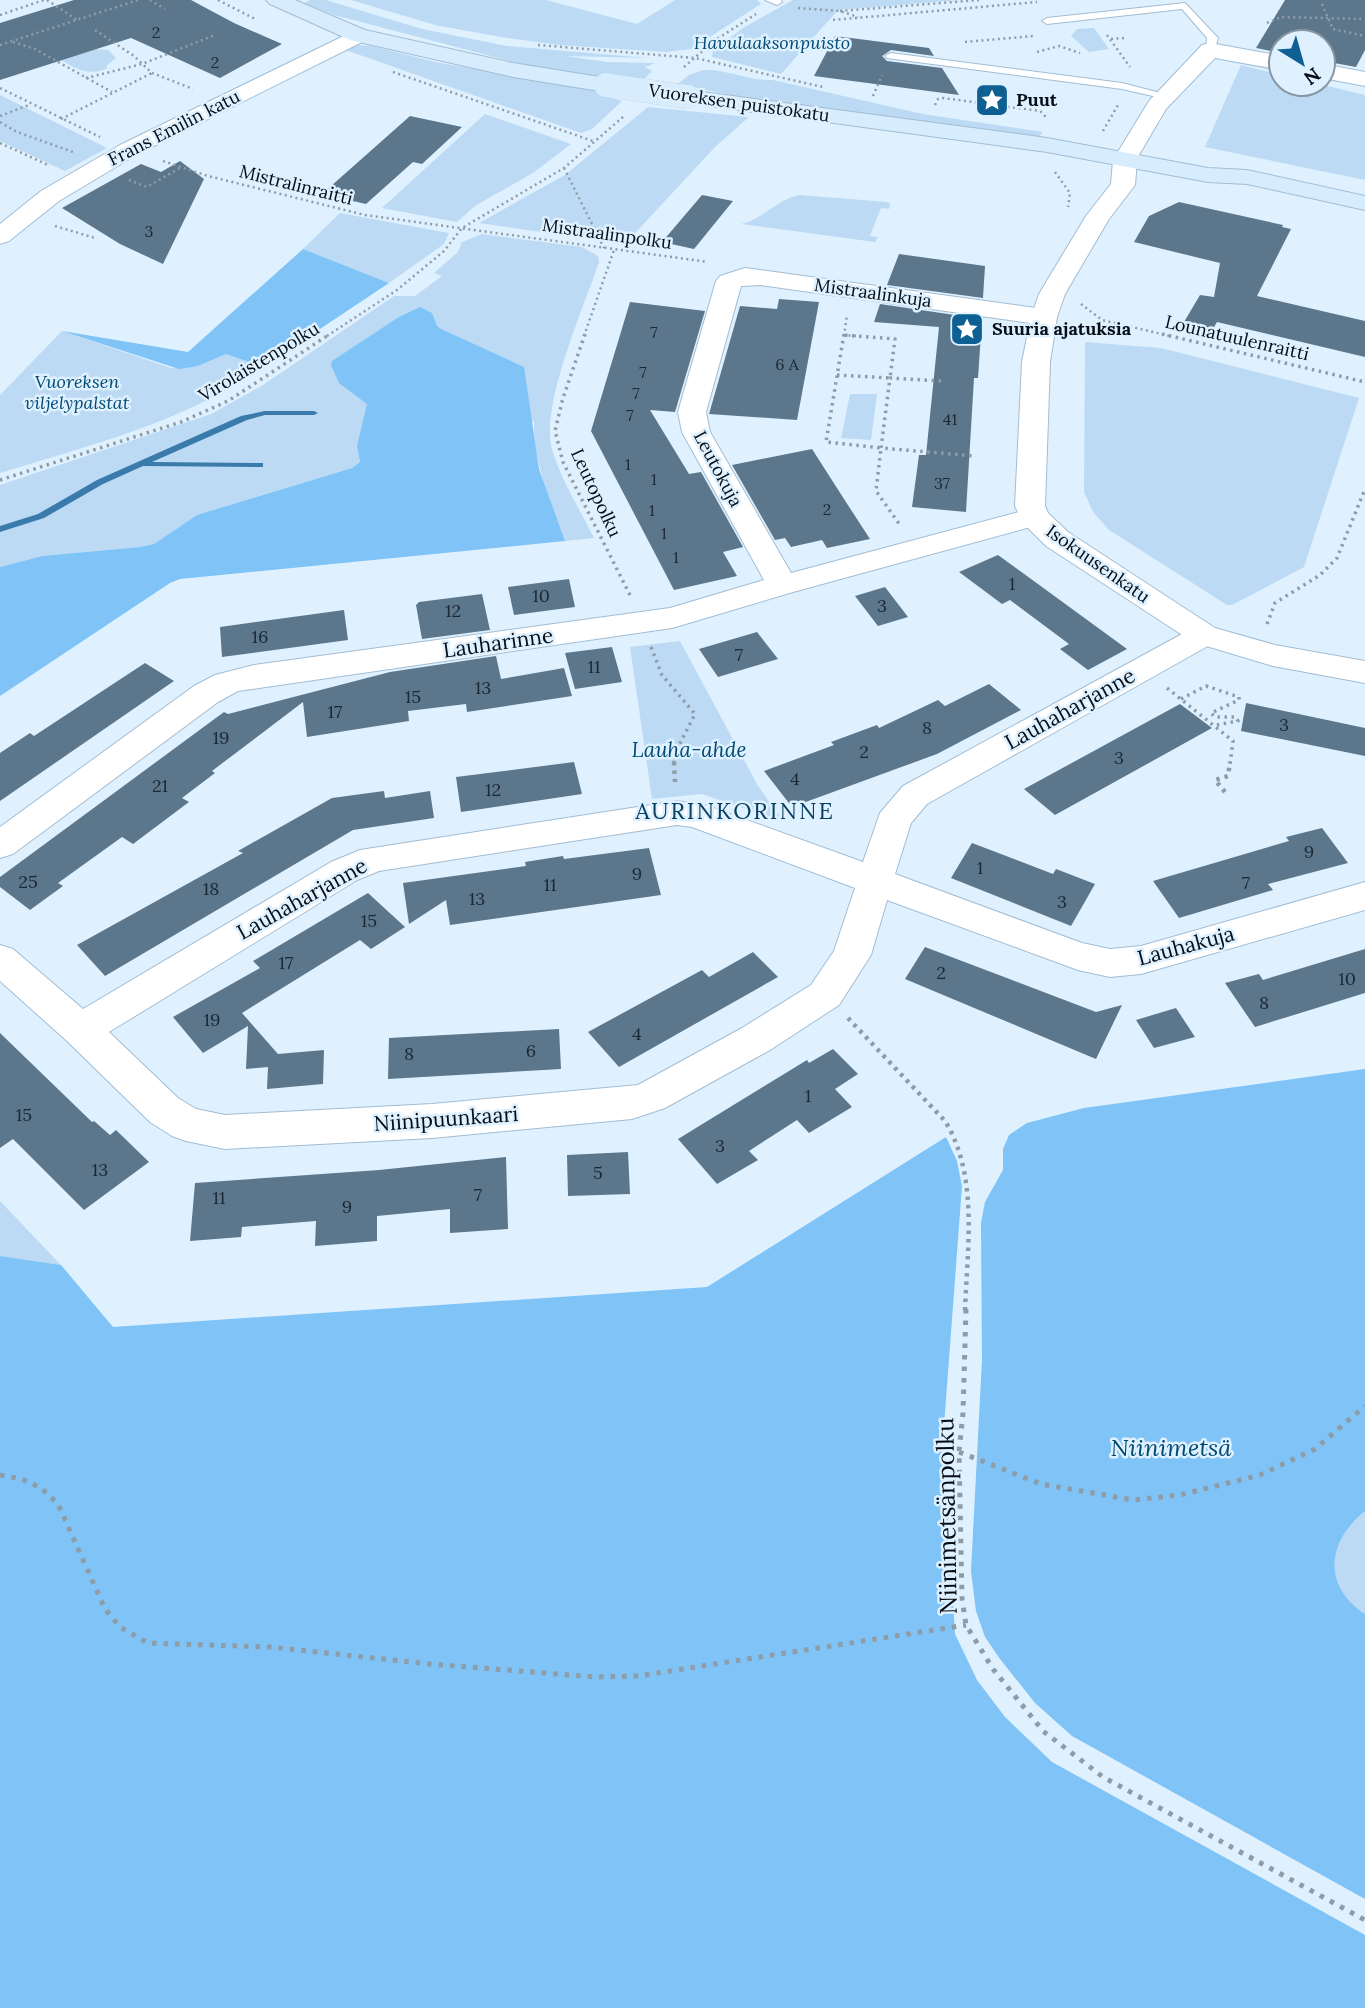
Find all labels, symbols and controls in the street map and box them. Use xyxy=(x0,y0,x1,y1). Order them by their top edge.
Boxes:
house number: 2 xyxy=(152,22,160,42)
north arrow xyxy=(1267,28,1337,98)
park label: Havulaaksonpuisto xyxy=(694,31,850,54)
house number: 2 xyxy=(211,52,219,72)
text: N xyxy=(1299,63,1325,91)
street label: Vuoreksen puistokatu xyxy=(646,78,831,127)
place icon: Puut xyxy=(973,81,1011,119)
street label: Frans Emilin katu xyxy=(104,84,244,171)
place label: Puut xyxy=(1016,88,1058,111)
street label: Mistralinraitti xyxy=(237,159,355,210)
street label: Mistraalinpolku xyxy=(541,213,674,254)
house number: 3 xyxy=(145,221,154,241)
street label: Mistraalinkuja xyxy=(813,273,933,312)
place icon: Suuria ajatuksia xyxy=(948,310,986,348)
street label: Lounatuulenraitti xyxy=(1163,310,1311,365)
street label: Virolaistenpolku xyxy=(193,316,323,407)
place label: Suuria ajatuksia xyxy=(992,317,1132,340)
house number: 7 xyxy=(650,322,658,342)
house number: 6 A xyxy=(775,354,800,374)
house number: 7 xyxy=(639,362,647,382)
park label: Vuoreksen viljelypalstat xyxy=(25,370,130,414)
house number: 7 xyxy=(632,383,640,403)
house number: 7 xyxy=(626,405,634,425)
house number: 41 xyxy=(943,409,957,429)
street label: Leutokuja xyxy=(689,427,748,511)
street label: Leutopolku xyxy=(566,445,627,541)
house number: 1 xyxy=(625,454,631,474)
house number: 1 xyxy=(651,469,657,489)
house number: 37 xyxy=(934,473,951,493)
house number: 2 xyxy=(823,499,831,519)
house number: 1 xyxy=(649,500,655,520)
street label: Isokuusenkatu xyxy=(1042,519,1155,608)
house number: 1 xyxy=(661,523,667,543)
house number: 1 xyxy=(673,547,679,567)
house number: 1 xyxy=(1009,572,1015,595)
house number: 10 xyxy=(532,584,550,607)
house number: 3 xyxy=(877,594,887,617)
house number: 12 xyxy=(445,599,461,622)
street label: Lauharinne xyxy=(441,621,555,664)
house number: 16 xyxy=(252,625,268,648)
house number: 7 xyxy=(735,643,743,666)
house number: 11 xyxy=(587,655,601,678)
street label: Lauhaharjanne xyxy=(1000,662,1140,756)
house number: 13 xyxy=(475,676,491,699)
house number: 15 xyxy=(405,685,421,708)
house number: 17 xyxy=(328,700,342,723)
house number: 3 xyxy=(1279,713,1289,736)
house number: 8 xyxy=(922,716,932,739)
house number: 19 xyxy=(213,726,229,749)
park label: Lauha-ahde xyxy=(632,736,746,763)
house number: 2 xyxy=(859,740,869,763)
house number: 3 xyxy=(1114,746,1124,769)
house number: 4 xyxy=(790,767,800,790)
house number: 21 xyxy=(152,774,168,797)
house number: 12 xyxy=(485,778,501,801)
district label: AURINKORINNE xyxy=(634,796,835,825)
house number: 9 xyxy=(1304,840,1314,863)
street label: Lauhaharjanne xyxy=(232,852,372,946)
house number: 1 xyxy=(977,856,983,879)
house number: 9 xyxy=(632,862,642,885)
house number: 25 xyxy=(18,870,38,893)
house number: 7 xyxy=(1242,871,1250,894)
house number: 11 xyxy=(543,873,557,896)
house number: 18 xyxy=(203,877,219,900)
house number: 13 xyxy=(469,887,485,910)
house number: 3 xyxy=(1057,890,1067,913)
house number: 15 xyxy=(361,909,377,932)
street label: Lauhakuja xyxy=(1134,920,1238,971)
house number: 17 xyxy=(279,951,293,974)
house number: 2 xyxy=(936,961,946,984)
house number: 10 xyxy=(1338,967,1356,990)
house number: 8 xyxy=(1259,991,1269,1014)
house number: 19 xyxy=(204,1008,220,1031)
house number: 4 xyxy=(632,1022,642,1045)
house number: 6 xyxy=(526,1039,536,1062)
house number: 8 xyxy=(404,1042,414,1065)
house number: 1 xyxy=(805,1084,811,1107)
street label: Niinipuunkaari xyxy=(373,1100,519,1137)
house number: 15 xyxy=(16,1103,32,1126)
house number: 3 xyxy=(715,1134,725,1157)
house number: 13 xyxy=(92,1158,108,1181)
house number: 5 xyxy=(593,1161,603,1184)
house number: 7 xyxy=(474,1183,482,1206)
house number: 11 xyxy=(212,1186,226,1209)
house number: 9 xyxy=(342,1195,352,1218)
street label: Niinimetsänpolku xyxy=(929,1417,964,1615)
park label: Niinimetsä xyxy=(1110,1432,1232,1463)

